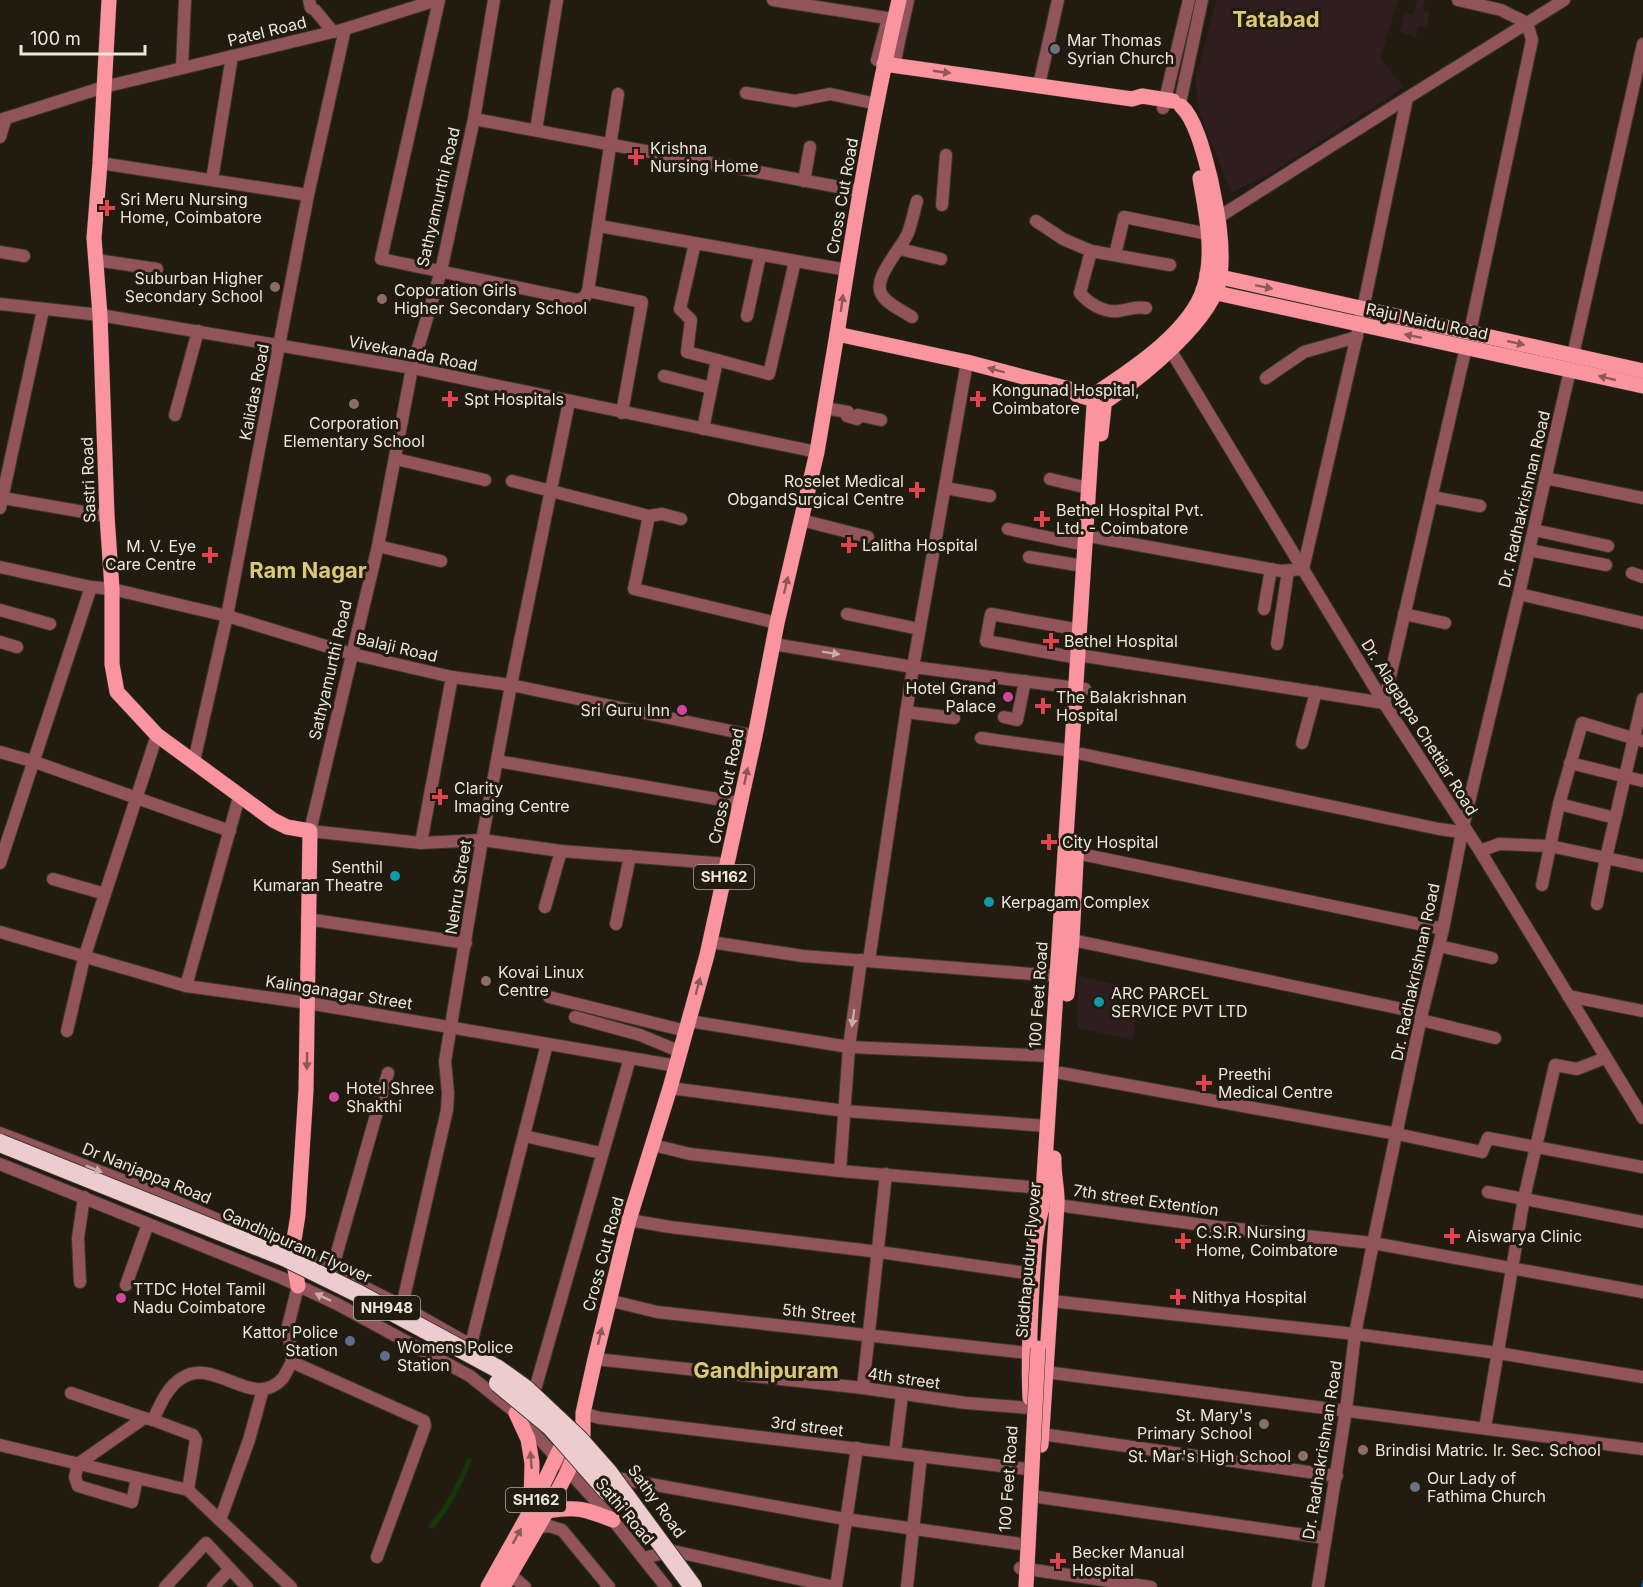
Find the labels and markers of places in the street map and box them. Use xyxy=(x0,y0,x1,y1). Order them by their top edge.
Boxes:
place label: Mar Thomas Syrian Church xyxy=(1067,30,1174,68)
marker: Mar Thomas Syrian Church xyxy=(1048,42,1062,56)
place label: Krishna Nursing Home xyxy=(650,138,758,176)
marker: Krishna Nursing Home xyxy=(627,148,645,166)
place label: Sri Meru Nursing Home, Coimbatore xyxy=(120,189,262,227)
marker: Sri Meru Nursing Home, Coimbatore xyxy=(98,199,116,217)
place label: Suburban Higher Secondary School xyxy=(125,268,263,306)
marker: Suburban Higher Secondary School xyxy=(268,280,282,294)
place label: Coporation Girls Higher Secondary School xyxy=(394,280,587,318)
marker: Coporation Girls Higher Secondary School xyxy=(375,292,389,306)
place label: Kongunad Hospital, Coimbatore xyxy=(992,380,1140,418)
place label: Spt Hospitals xyxy=(464,389,564,409)
marker: Spt Hospitals xyxy=(441,390,459,408)
marker: Kongunad Hospital, Coimbatore xyxy=(969,390,987,408)
marker: Corporation Elementary School xyxy=(347,397,361,411)
place label: Corporation Elementary School xyxy=(283,413,425,451)
place label: Roselet Medical ObgandSurgical Centre xyxy=(727,471,904,509)
marker: Roselet Medical ObgandSurgical Centre xyxy=(908,481,926,499)
place label: Bethel Hospital Pvt. Ltd. - Coimbatore xyxy=(1056,500,1204,538)
marker: Bethel Hospital Pvt. Ltd. - Coimbatore xyxy=(1033,510,1051,528)
place label: Lalitha Hospital xyxy=(862,535,978,555)
place label: M. V. Eye Care Centre xyxy=(105,536,196,574)
marker: Lalitha Hospital xyxy=(840,536,858,554)
marker: M. V. Eye Care Centre xyxy=(201,546,219,564)
place label: Bethel Hospital xyxy=(1064,631,1178,651)
marker: Bethel Hospital xyxy=(1042,632,1060,650)
place label: Hotel Grand Palace xyxy=(906,678,996,716)
place label: The Balakrishnan Hospital xyxy=(1056,687,1187,725)
marker: Hotel Grand Palace xyxy=(1001,690,1015,704)
marker: The Balakrishnan Hospital xyxy=(1034,697,1052,715)
place label: Sri Guru Inn xyxy=(581,700,670,720)
marker: Sri Guru Inn xyxy=(675,703,689,717)
place label: Clarity Imaging Centre xyxy=(454,778,570,816)
marker: Clarity Imaging Centre xyxy=(431,788,449,806)
place label: City Hospital xyxy=(1062,832,1158,852)
marker: City Hospital xyxy=(1040,833,1058,851)
place label: Senthil Kumaran Theatre xyxy=(253,857,383,895)
marker: Senthil Kumaran Theatre xyxy=(388,869,402,883)
place label: Kerpagam Complex xyxy=(1001,892,1150,912)
marker: Kerpagam Complex xyxy=(982,895,996,909)
place label: Kovai Linux Centre xyxy=(498,962,585,1000)
marker: Kovai Linux Centre xyxy=(479,974,493,988)
place label: ARC PARCEL SERVICE PVT LTD xyxy=(1111,983,1248,1021)
marker: ARC PARCEL SERVICE PVT LTD xyxy=(1092,995,1106,1009)
place label: Preethi Medical Centre xyxy=(1218,1064,1333,1102)
marker: Preethi Medical Centre xyxy=(1195,1074,1213,1092)
place label: Hotel Shree Shakthi xyxy=(346,1078,434,1116)
marker: Hotel Shree Shakthi xyxy=(327,1090,341,1104)
place label: C.S.R. Nursing Home, Coimbatore xyxy=(1196,1222,1338,1260)
place label: Aiswarya Clinic xyxy=(1466,1226,1582,1246)
marker: Aiswarya Clinic xyxy=(1443,1227,1461,1245)
marker: C.S.R. Nursing Home, Coimbatore xyxy=(1174,1232,1192,1250)
place label: TTDC Hotel Tamil Nadu Coimbatore xyxy=(133,1279,266,1317)
place label: Nithya Hospital xyxy=(1192,1287,1307,1307)
marker: Nithya Hospital xyxy=(1169,1288,1187,1306)
marker: TTDC Hotel Tamil Nadu Coimbatore xyxy=(114,1291,128,1305)
place label: Kattor Police Station xyxy=(242,1322,338,1360)
marker: Kattor Police Station xyxy=(343,1334,357,1348)
place label: Womens Police Station xyxy=(397,1337,513,1375)
marker: Womens Police Station xyxy=(378,1349,392,1363)
place label: St. Mary's Primary School xyxy=(1137,1405,1252,1443)
marker: St. Mary's Primary School xyxy=(1257,1417,1271,1431)
place label: Brindisi Matric. Ir. Sec. School xyxy=(1375,1440,1601,1460)
marker: Brindisi Matric. Ir. Sec. School xyxy=(1356,1443,1370,1457)
place label: St. Mar's High School xyxy=(1128,1446,1291,1466)
marker: St. Mar's High School xyxy=(1296,1449,1310,1463)
place label: Our Lady of Fathima Church xyxy=(1427,1468,1546,1506)
marker: Our Lady of Fathima Church xyxy=(1408,1480,1422,1494)
place label: Becker Manual Hospital xyxy=(1072,1542,1184,1580)
marker: Becker Manual Hospital xyxy=(1049,1552,1067,1570)

